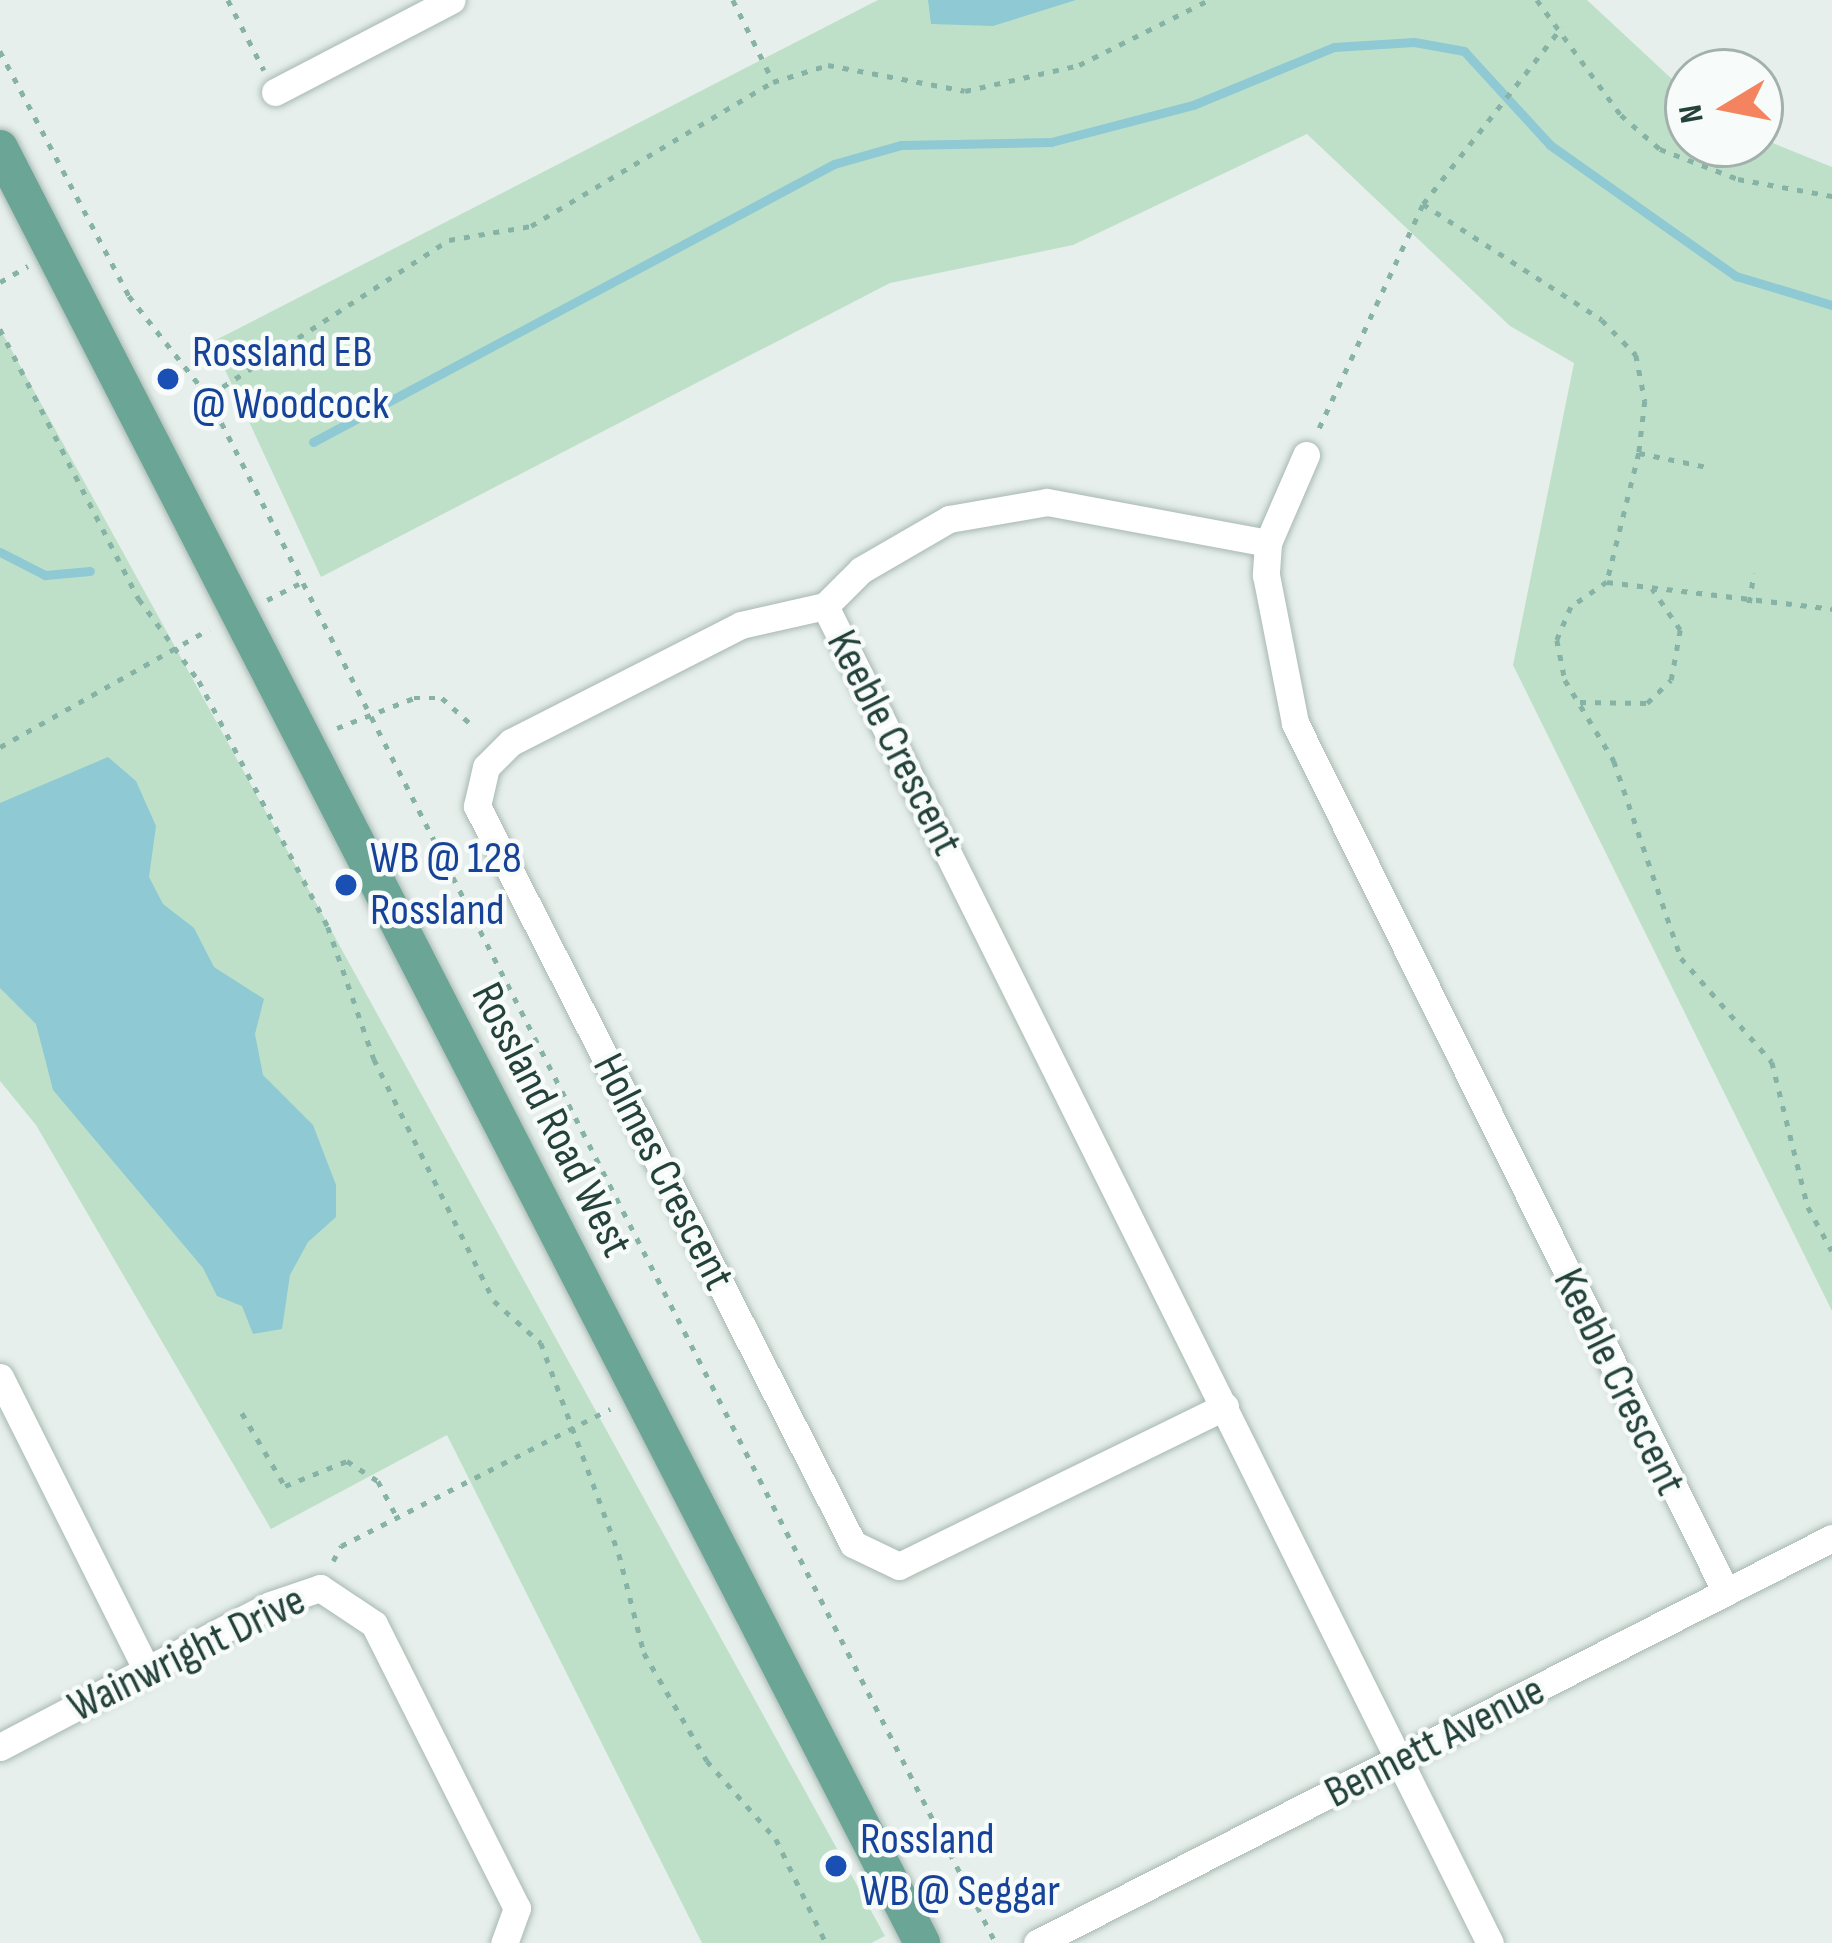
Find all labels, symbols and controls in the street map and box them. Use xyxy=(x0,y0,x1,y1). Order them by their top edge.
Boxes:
north arrow xyxy=(1664,48,1784,168)
text: N xyxy=(1670,102,1713,126)
place label: Rossland EB @ Woodcock xyxy=(192,326,389,432)
marker: Rossland EB @ Woodcock xyxy=(155,366,181,392)
street label: Keeble Crescent xyxy=(814,621,974,865)
place label: WB @ 128 Rossland xyxy=(370,832,522,938)
marker: WB @ 128 Rossland xyxy=(333,872,359,898)
street label: Rossland Road West xyxy=(459,974,643,1266)
street label: Holmes Crescent xyxy=(580,1045,746,1299)
street label: Keeble Crescent xyxy=(1541,1260,1697,1504)
street label: Wainwright Drive xyxy=(60,1574,314,1734)
street label: Bennett Avenue xyxy=(1316,1664,1554,1820)
place label: Rossland WB @ Seggar xyxy=(860,1813,1060,1919)
marker: Rossland WB @ Seggar xyxy=(823,1853,849,1879)

